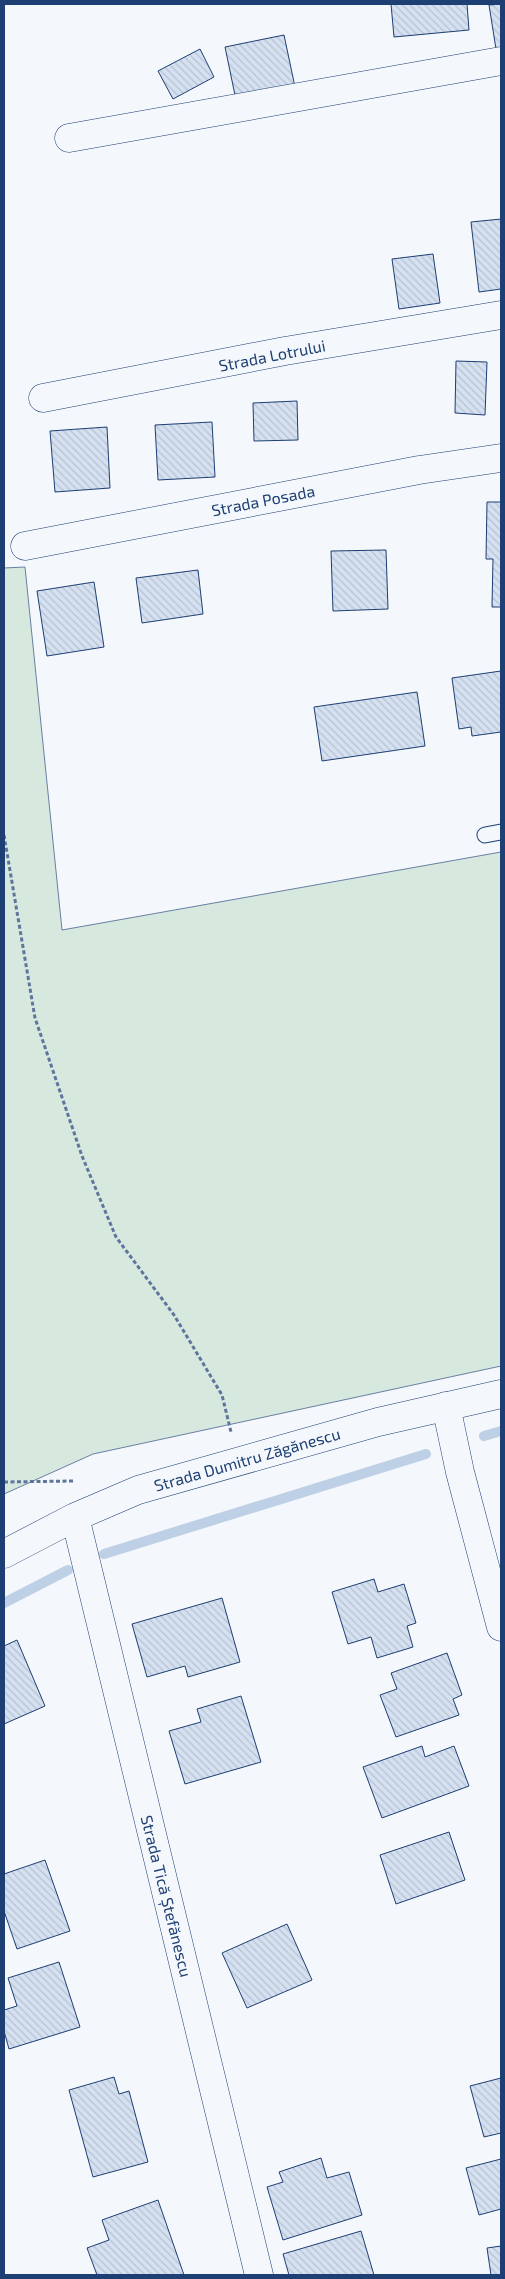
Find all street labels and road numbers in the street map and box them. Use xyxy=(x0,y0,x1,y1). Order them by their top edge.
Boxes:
street label: Strada Lotrului xyxy=(217,335,327,375)
street label: Strada Posada xyxy=(210,481,316,519)
street label: Strada Dumitru Zăgănescu xyxy=(152,1423,342,1495)
street label: Strada Tică Ștefănescu xyxy=(136,1813,196,1979)

